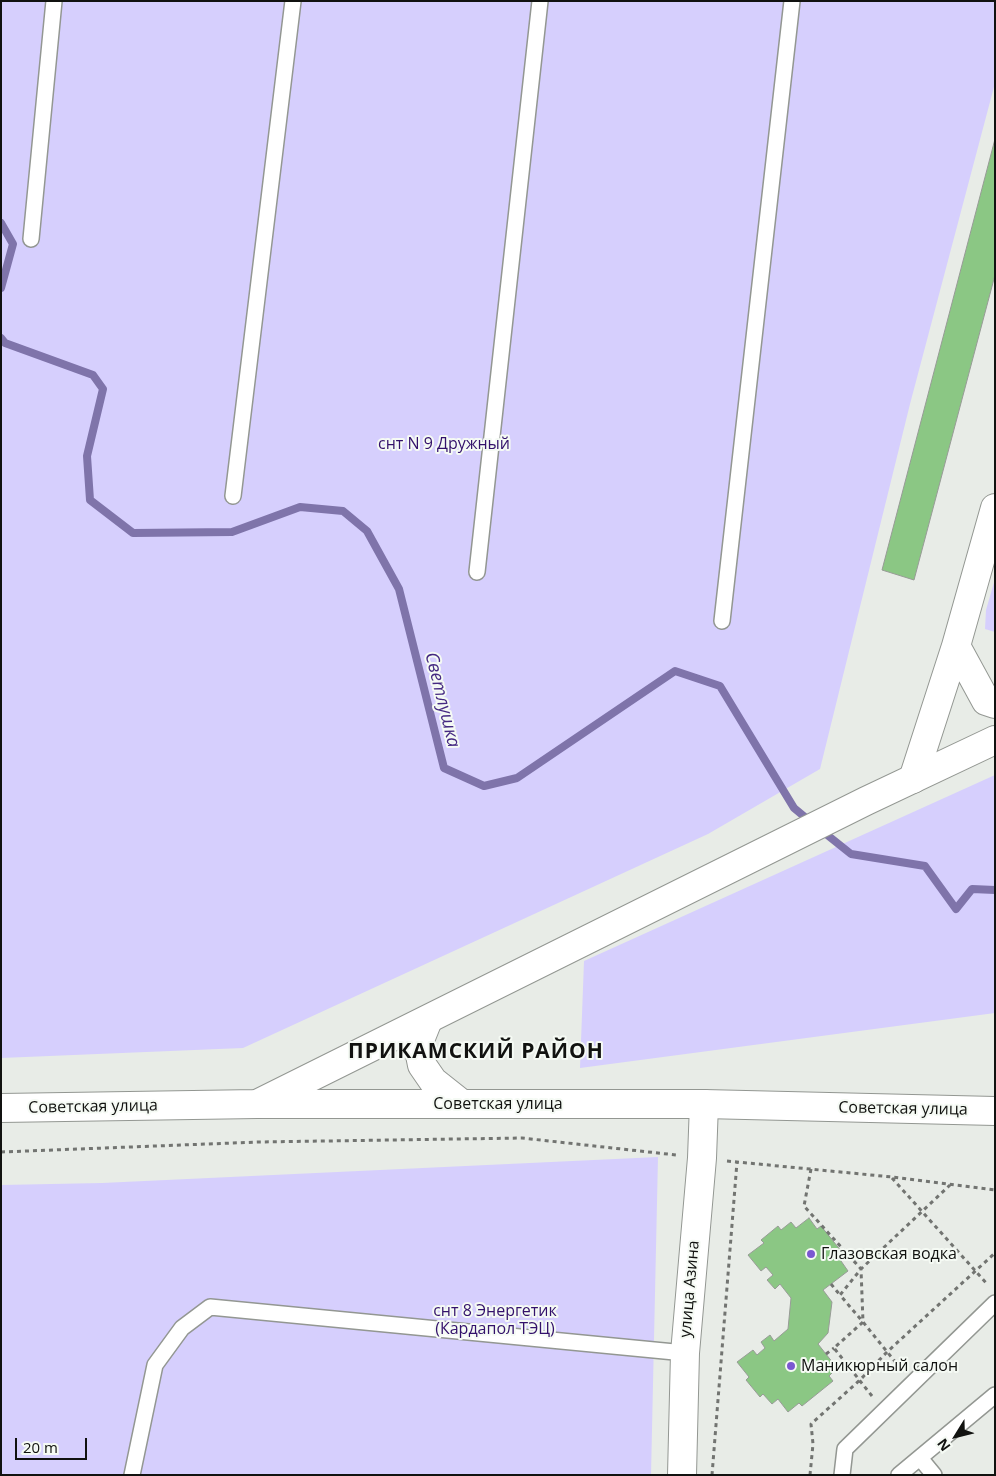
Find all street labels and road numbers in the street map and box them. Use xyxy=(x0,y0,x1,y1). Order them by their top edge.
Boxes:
street label: Советская улица xyxy=(433,1094,563,1114)
street label: Советская улица xyxy=(28,1096,158,1118)
street label: Советская улица xyxy=(838,1098,968,1120)
street label: улица Азина xyxy=(676,1240,704,1338)

